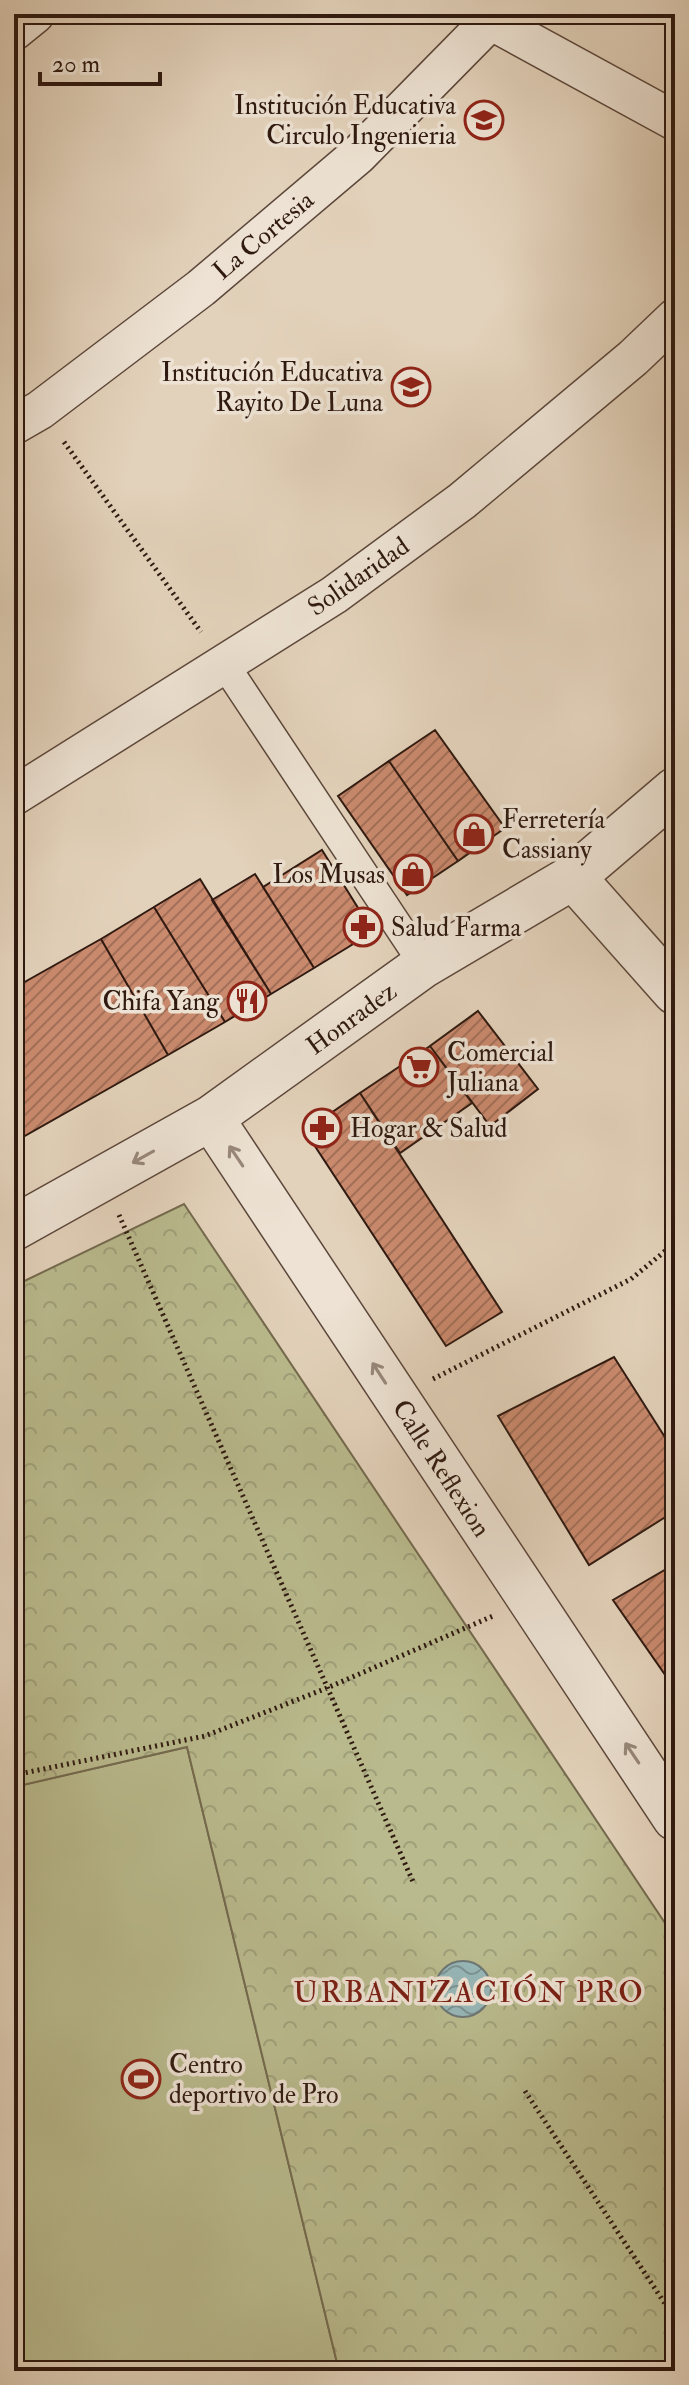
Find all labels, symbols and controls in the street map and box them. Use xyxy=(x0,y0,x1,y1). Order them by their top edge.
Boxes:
scale bar xyxy=(40,36,160,86)
text: 20 m xyxy=(52,49,101,80)
place label: Institución Educativa Circulo Ingenieria xyxy=(234,90,456,152)
school or university icon: Institución Educativa Circulo Ingenieria xyxy=(463,99,505,141)
street label: La Cortesia xyxy=(207,184,321,287)
place label: Institución Educativa Rayito De Luna xyxy=(161,357,383,419)
school or university icon: Institución Educativa Rayito De Luna xyxy=(390,366,432,408)
street label: Solidaridad xyxy=(302,530,416,623)
place label: Ferretería Cassiany xyxy=(502,804,606,866)
shop icon: Ferretería Cassiany xyxy=(453,813,495,855)
shop icon: Los Musas xyxy=(392,853,434,895)
place label: Los Musas xyxy=(272,859,385,891)
pharmacy icon: Salud Farma xyxy=(342,906,384,948)
place label: Salud Farma xyxy=(391,912,522,944)
street label: Honradez xyxy=(300,975,403,1062)
restaurant icon: Chifa Yang xyxy=(226,980,268,1022)
place label: Chifa Yang xyxy=(102,986,220,1018)
place label: Comercial Juliana xyxy=(446,1037,554,1099)
supermarket icon: Comercial Juliana xyxy=(398,1046,440,1088)
pharmacy icon: Hogar & Salud xyxy=(301,1107,343,1149)
place label: Hogar & Salud xyxy=(350,1113,508,1145)
one-way arrow xyxy=(228,1145,244,1168)
one-way arrow xyxy=(132,1149,155,1165)
one-way arrow xyxy=(371,1362,388,1384)
street label: Calle Reflexion xyxy=(385,1394,497,1543)
one-way arrow xyxy=(623,1742,640,1764)
district label: URBANIZACIÓN PRO xyxy=(293,1973,645,2011)
place label: Centro deportivo de Pro xyxy=(169,2049,338,2112)
sports icon: Centro deportivo de Pro xyxy=(120,2058,162,2100)

